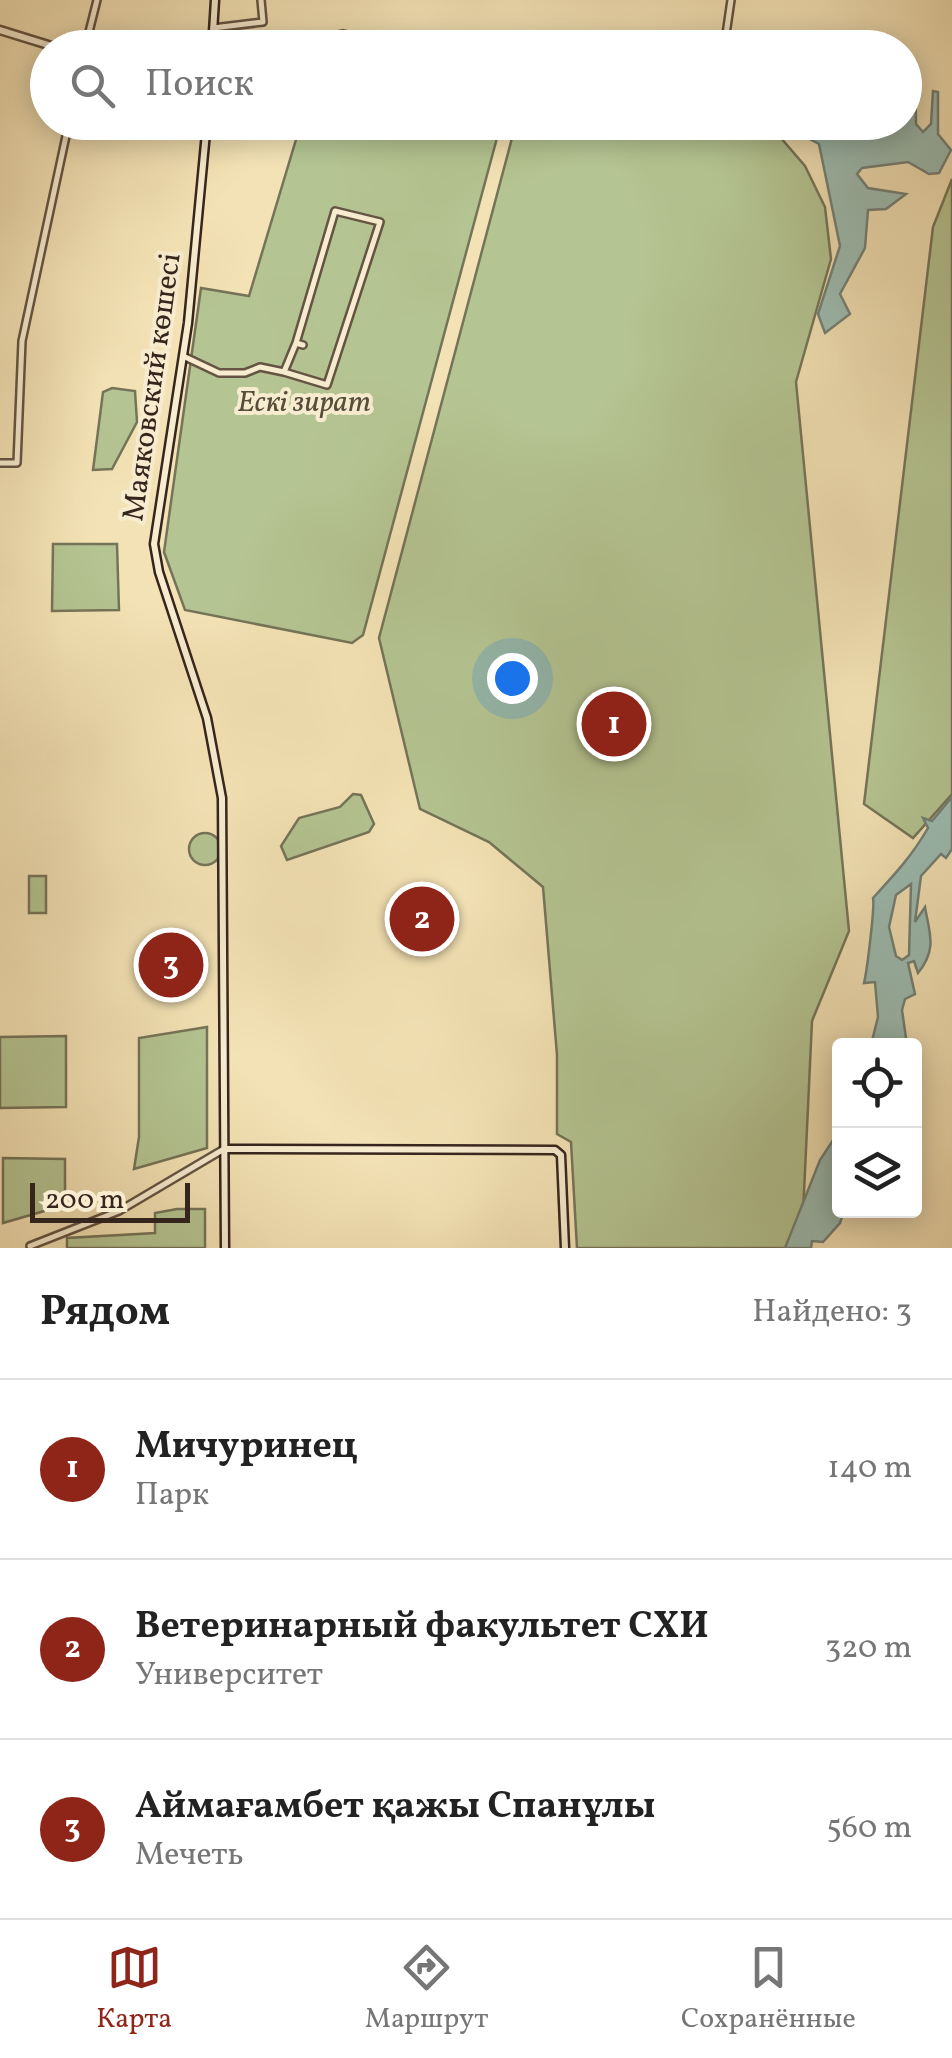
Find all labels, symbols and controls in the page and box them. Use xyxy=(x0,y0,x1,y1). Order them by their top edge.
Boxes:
search box xyxy=(30,30,922,140)
icon: search xyxy=(65,58,120,113)
text: Поиск xyxy=(145,59,254,112)
street label: Маяковский көшесі xyxy=(113,250,193,524)
park label: Ескі зират xyxy=(237,382,371,424)
your location xyxy=(487,653,538,704)
pin: 1 xyxy=(582,686,646,762)
pin: 2 xyxy=(390,882,454,956)
pin: 3 xyxy=(138,928,204,1002)
map controls xyxy=(832,1038,922,1218)
button: locate xyxy=(832,1038,922,1128)
button: layers xyxy=(832,1128,922,1218)
scale bar xyxy=(30,1178,190,1222)
text: 200 m xyxy=(45,1181,124,1220)
text: Рядом xyxy=(40,1284,170,1343)
text: Найдено: 3 xyxy=(752,1291,912,1335)
text: Мичуринец xyxy=(135,1421,358,1474)
text: 1 xyxy=(66,1447,79,1491)
text: 140 m xyxy=(827,1447,912,1491)
text: Парк xyxy=(135,1474,209,1518)
text: Ветеринарный факультет СХИ xyxy=(135,1601,709,1654)
text: 2 xyxy=(64,1627,81,1671)
text: 320 m xyxy=(825,1627,912,1671)
text: Университет xyxy=(135,1654,323,1698)
text: Аймағамбет қажы Спанұлы xyxy=(135,1781,655,1834)
text: 3 xyxy=(64,1807,81,1851)
text: 560 m xyxy=(826,1807,912,1851)
text: Мечеть xyxy=(135,1834,244,1878)
tab: Карта xyxy=(96,1940,172,2039)
tab: Маршрут xyxy=(365,1940,488,2039)
tab: Сохранённые xyxy=(681,1940,856,2039)

